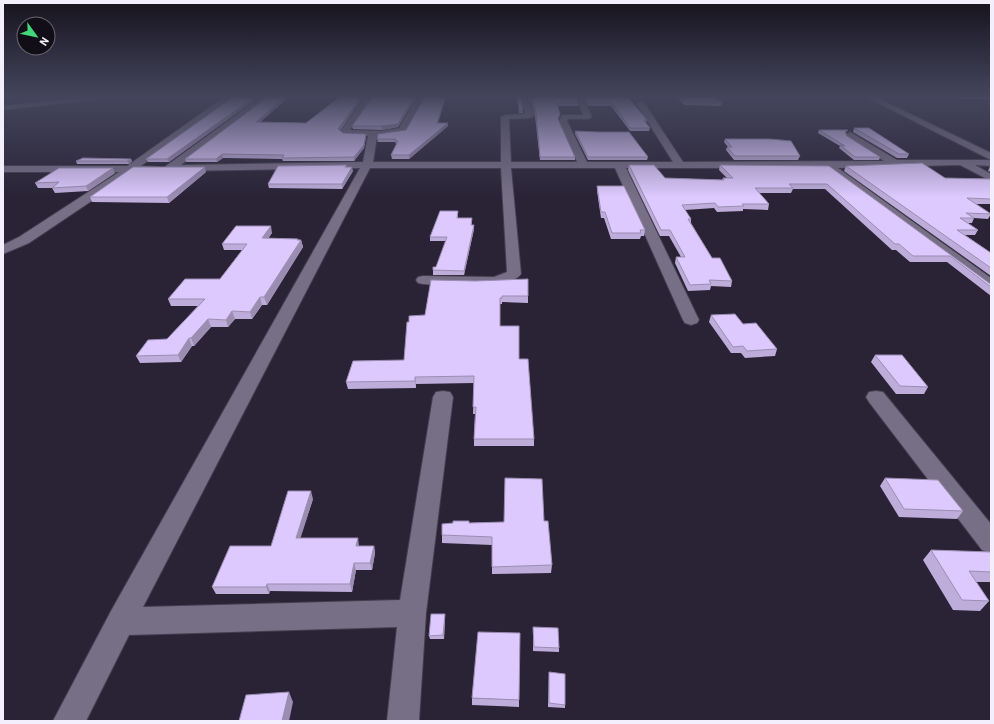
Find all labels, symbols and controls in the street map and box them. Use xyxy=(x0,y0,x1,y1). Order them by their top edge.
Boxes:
north arrow xyxy=(16,16,56,56)
text: N xyxy=(37,35,52,48)

